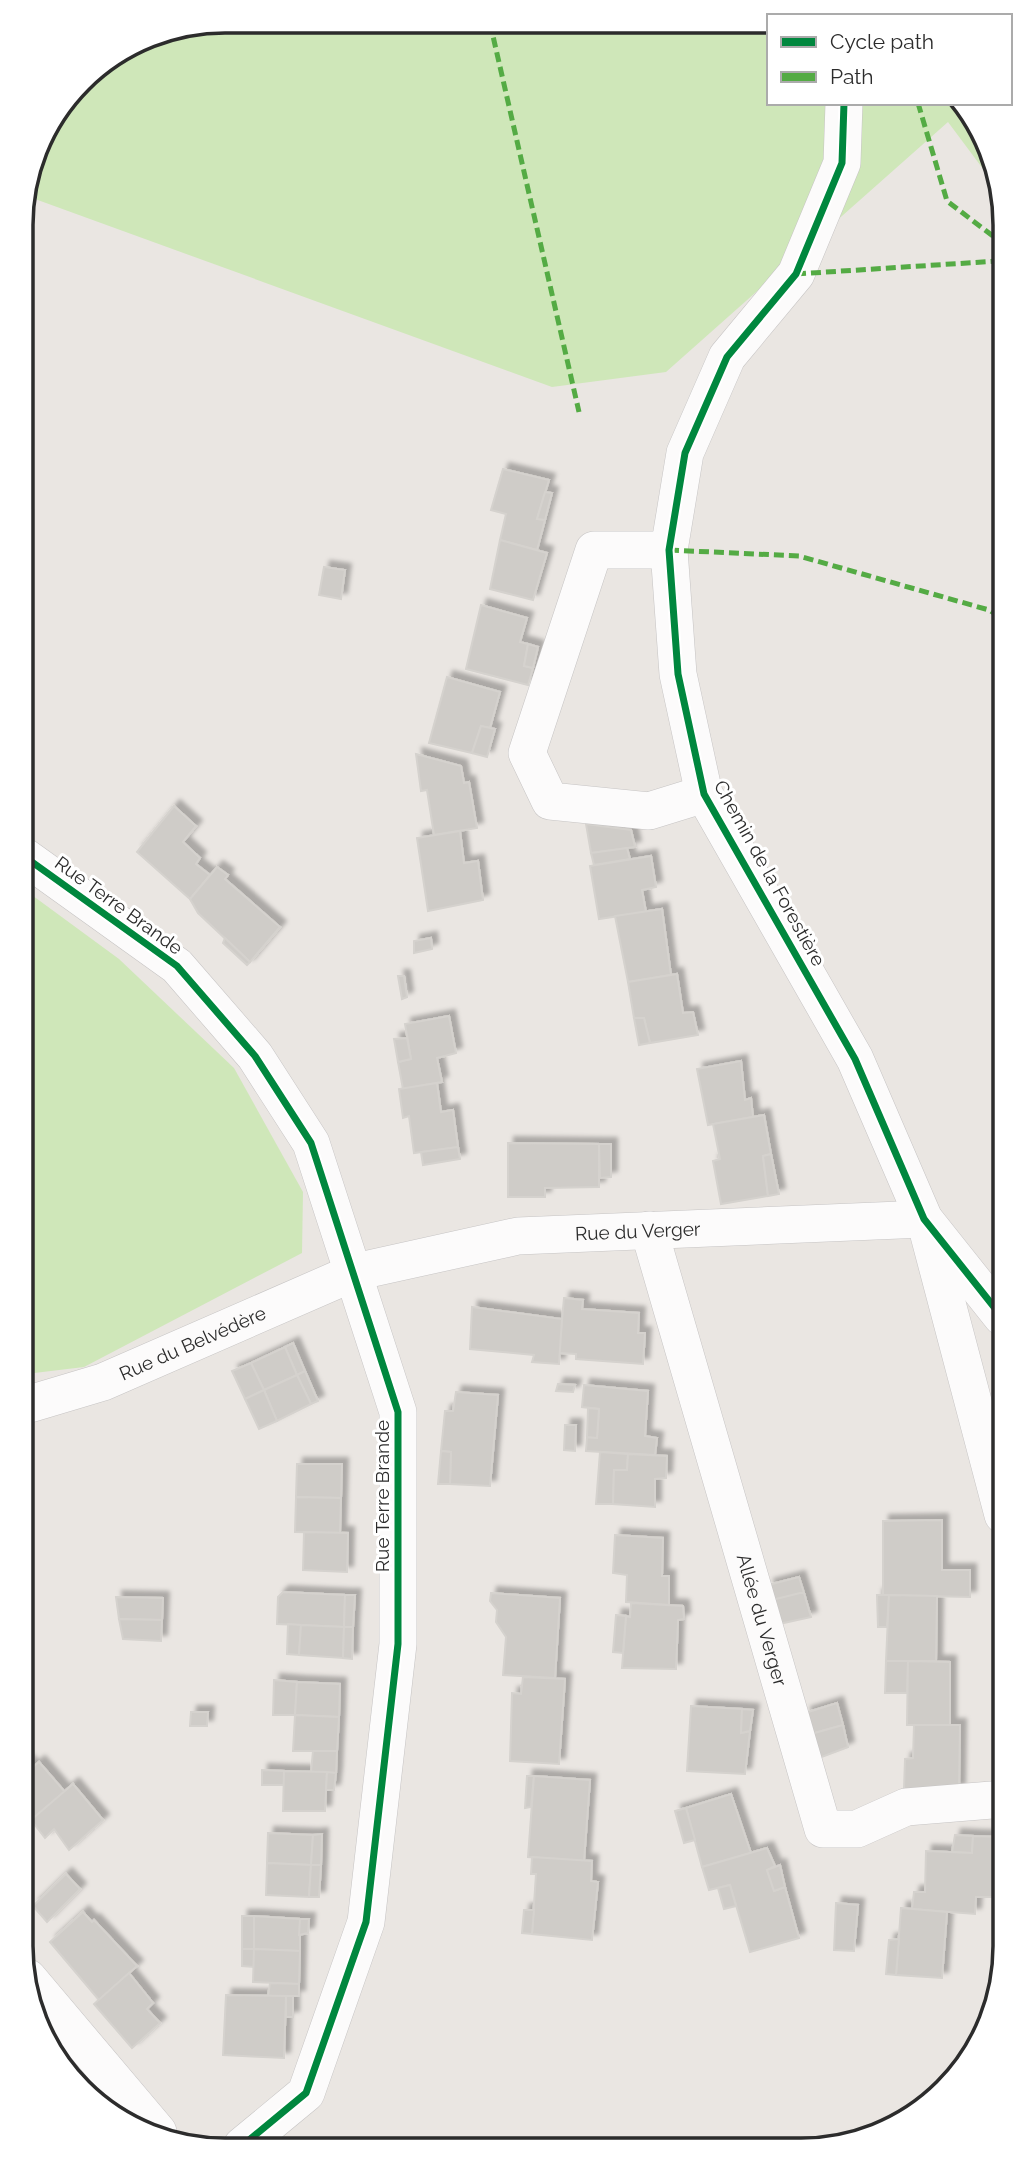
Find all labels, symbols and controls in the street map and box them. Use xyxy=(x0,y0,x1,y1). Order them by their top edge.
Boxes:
legend xyxy=(767,14,1012,105)
text: Cycle path xyxy=(830,29,934,54)
text: Path xyxy=(830,64,874,89)
street label: Chemin de la Forestière xyxy=(710,776,830,970)
street label: Rue Terre Brande xyxy=(51,851,187,959)
street label: Rue du Verger xyxy=(574,1217,701,1245)
street label: Rue du Belvédère xyxy=(116,1301,269,1385)
street label: Rue Terre Brande xyxy=(371,1420,393,1572)
street label: Allée du Verger xyxy=(733,1551,792,1689)

